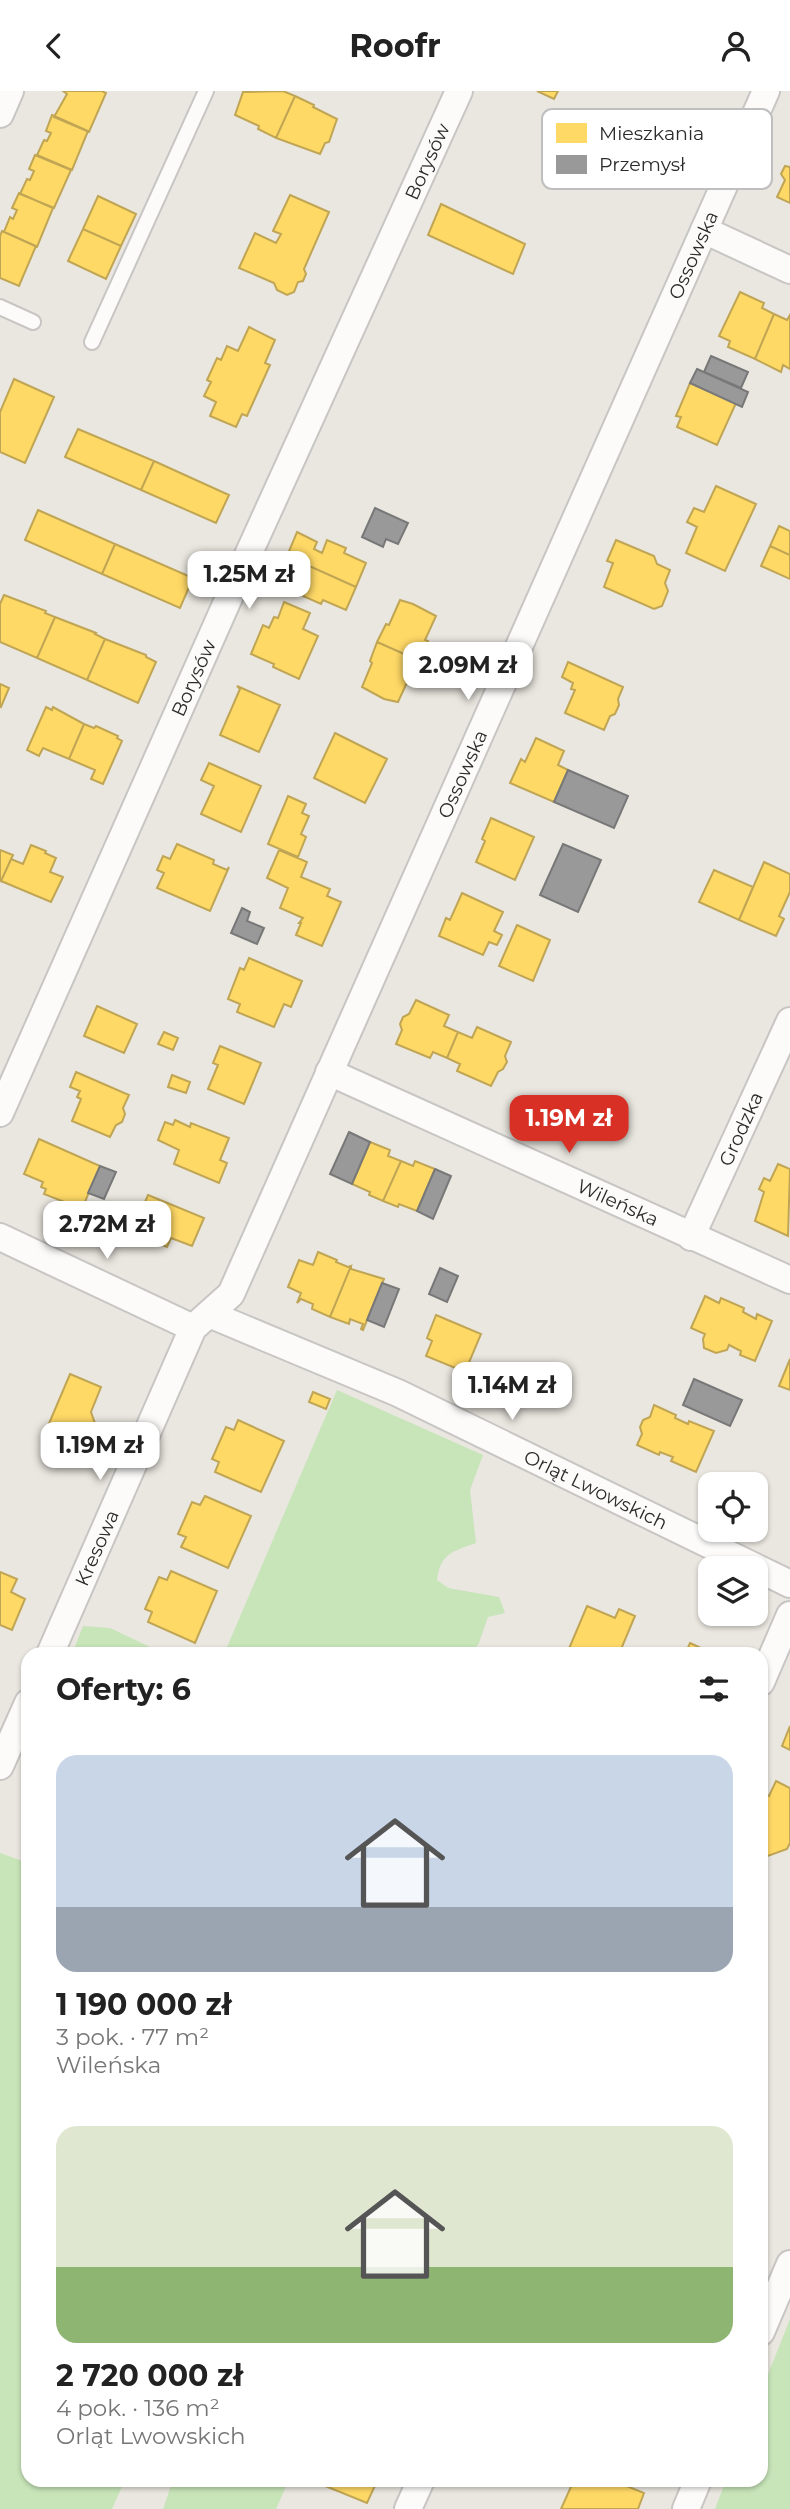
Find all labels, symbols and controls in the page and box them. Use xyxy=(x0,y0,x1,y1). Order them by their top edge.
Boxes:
text: Roofr xyxy=(349,26,441,65)
icon: back xyxy=(35,27,73,65)
icon: person xyxy=(717,27,755,65)
legend xyxy=(542,109,772,189)
street label: Borysów xyxy=(400,119,454,203)
text: Mieszkania xyxy=(599,122,704,145)
text: Przemysł xyxy=(599,153,686,176)
street label: Ossowska xyxy=(663,207,723,303)
pin: 1.25M zł xyxy=(177,552,321,611)
text: 1.25M zł xyxy=(203,560,295,588)
street label: Borysów xyxy=(166,636,220,720)
pin: 2.09M zł xyxy=(396,643,540,702)
text: 2.09M zł xyxy=(419,651,517,679)
street label: Ossowska xyxy=(433,726,492,822)
street label: Grodzka xyxy=(714,1088,767,1170)
pin: 1.19M zł xyxy=(497,1095,641,1155)
text: 1.19M zł xyxy=(526,1104,612,1132)
street label: Wileńska xyxy=(574,1174,662,1231)
pin: 2.72M zł xyxy=(35,1201,179,1261)
text: 2.72M zł xyxy=(59,1210,155,1238)
pin: 1.14M zł xyxy=(440,1363,584,1422)
text: 1.14M zł xyxy=(468,1371,556,1399)
pin: 1.19M zł xyxy=(28,1423,172,1482)
text: 1.19M zł xyxy=(57,1431,143,1459)
street label: Orląt Lwowskich xyxy=(520,1445,671,1534)
map controls xyxy=(698,1472,768,1626)
button: locate xyxy=(698,1472,768,1542)
street label: Kresowa xyxy=(70,1506,123,1589)
button: layers xyxy=(698,1556,768,1626)
icon: filters xyxy=(695,1670,733,1708)
text: Oferty: 6 xyxy=(56,1671,191,1708)
icon: home xyxy=(332,1800,458,1926)
text: 1 190 000 zł xyxy=(56,1986,232,2023)
text: 3 pok. · 77 m² xyxy=(56,2023,209,2051)
text: Wileńska xyxy=(56,2051,161,2079)
icon: home xyxy=(332,2171,458,2297)
text: 2 720 000 zł xyxy=(56,2357,243,2394)
text: 4 pok. · 136 m² xyxy=(56,2394,220,2422)
text: Orląt Lwowskich xyxy=(56,2422,246,2450)

